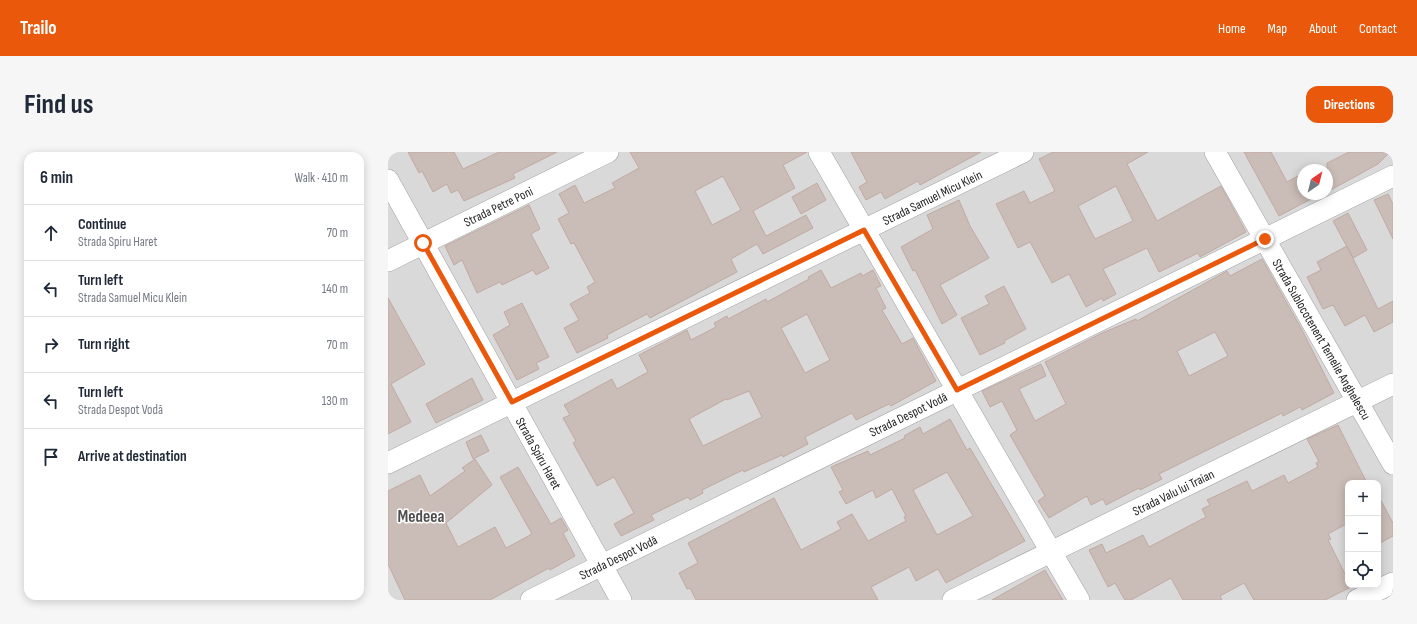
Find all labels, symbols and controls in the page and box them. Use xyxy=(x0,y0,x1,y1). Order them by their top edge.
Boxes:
text: Trailo xyxy=(20,17,57,40)
text: Home xyxy=(1218,20,1246,37)
text: Map xyxy=(1268,20,1287,37)
text: About xyxy=(1309,20,1337,37)
text: Contact xyxy=(1359,20,1397,37)
button: Directions xyxy=(1306,86,1393,123)
text: Find us xyxy=(24,88,93,121)
north arrow xyxy=(1297,164,1333,200)
street label: Strada Samuel Micu Klein xyxy=(880,167,985,229)
text: 6 min xyxy=(40,168,73,188)
text: Walk · 410 m xyxy=(295,170,348,186)
street label: Strada Petre Poni xyxy=(461,183,536,231)
text: Continue xyxy=(78,215,127,234)
icon: ahead xyxy=(40,222,62,244)
text: 70 m xyxy=(327,225,348,241)
route end xyxy=(1256,230,1274,248)
text: Strada Spiru Haret xyxy=(78,234,157,250)
route start xyxy=(414,234,432,252)
street label: Strada Sublocotenent Temelie Anghelescu xyxy=(1269,256,1374,423)
text: Turn left xyxy=(78,271,123,290)
icon: left xyxy=(40,278,62,300)
text: 140 m xyxy=(322,281,348,297)
text: Strada Samuel Micu Klein xyxy=(78,290,187,306)
icon: right xyxy=(40,334,62,356)
text: Turn right xyxy=(78,335,130,354)
text: 70 m xyxy=(327,337,348,353)
text: Turn left xyxy=(78,383,123,402)
street label: Strada Despot Vodă xyxy=(867,389,950,441)
icon: left xyxy=(40,390,62,412)
text: 130 m xyxy=(322,393,348,409)
text: Strada Despot Vodă xyxy=(78,402,163,418)
street label: Strada Spiru Haret xyxy=(512,415,564,492)
icon: arrive xyxy=(40,446,62,468)
text: Arrive at destination xyxy=(78,447,187,466)
street label: Strada Valu lui Traian xyxy=(1130,466,1217,520)
map controls xyxy=(1345,480,1381,588)
button: + xyxy=(1345,480,1381,516)
district label: Medeea xyxy=(398,507,444,527)
button: − xyxy=(1345,516,1381,552)
street label: Strada Despot Vodă xyxy=(577,532,660,584)
button: locate xyxy=(1345,552,1381,588)

